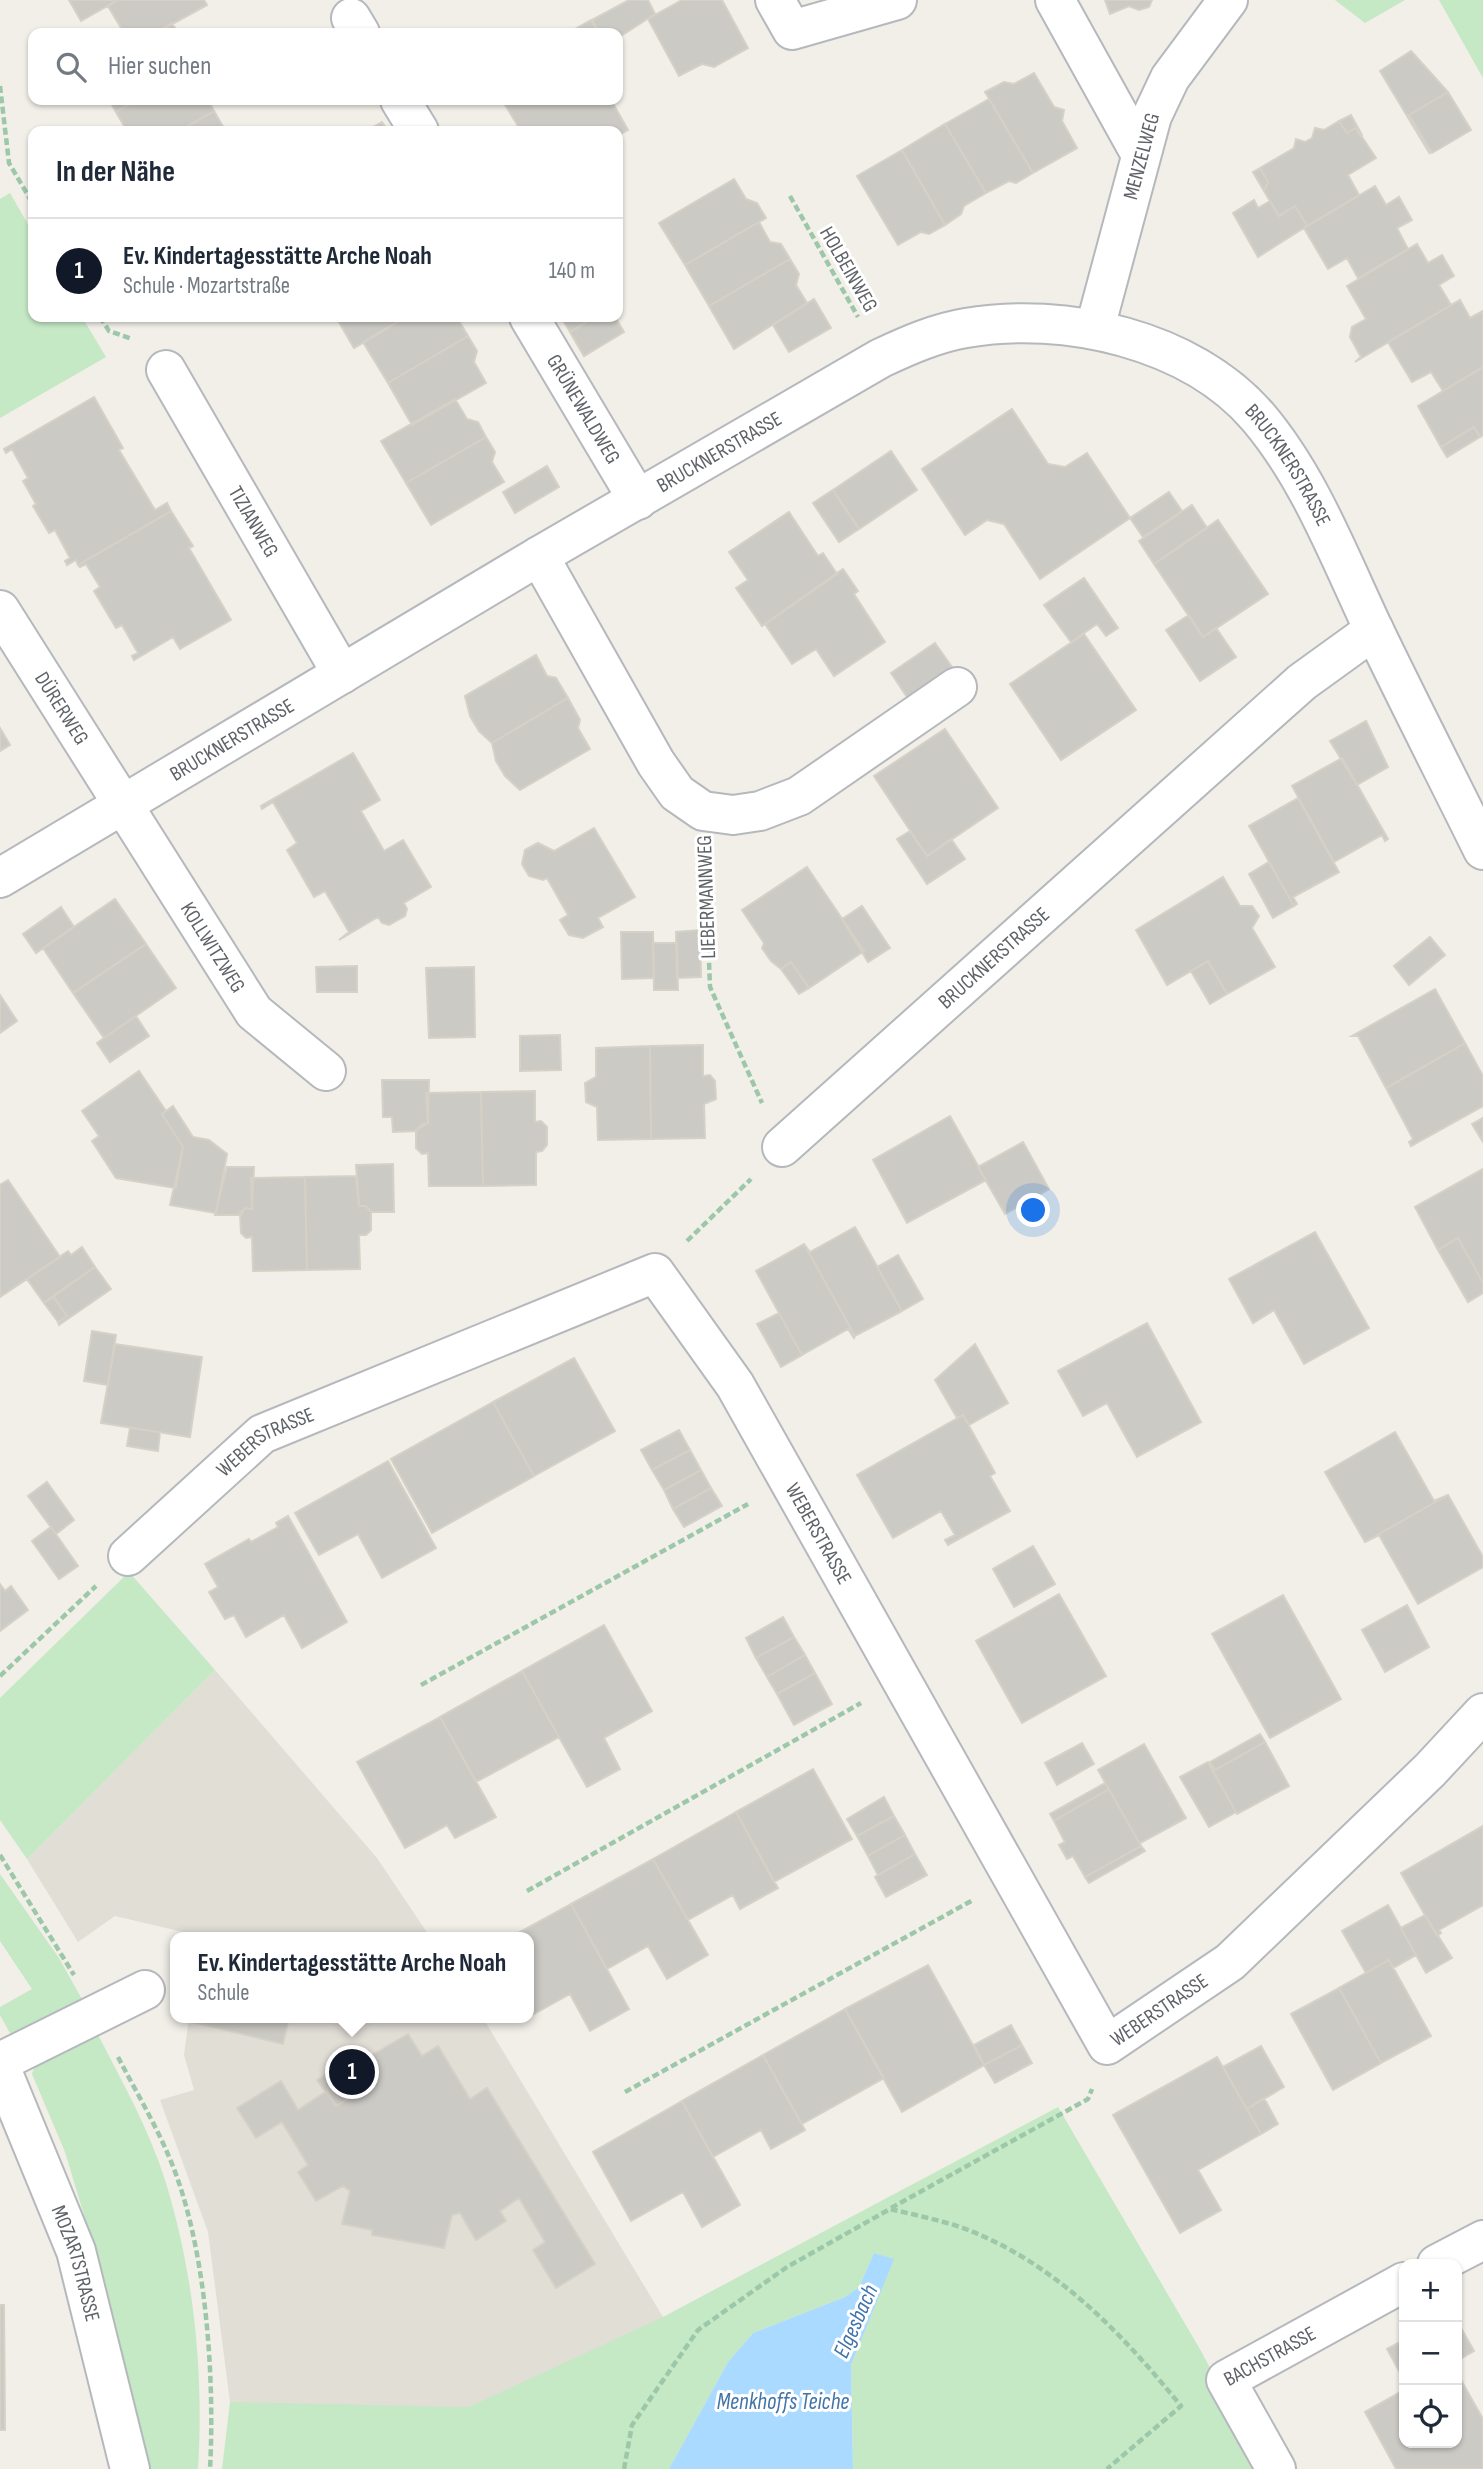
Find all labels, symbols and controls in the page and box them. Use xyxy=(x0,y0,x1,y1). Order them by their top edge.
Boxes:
search box xyxy=(28,28,623,105)
icon: search xyxy=(52,48,90,86)
text: Hier suchen xyxy=(108,51,211,82)
street label: MENZELWEG xyxy=(1118,110,1165,202)
text: In der Nähe xyxy=(56,154,175,190)
street label: HOLBEINWEG xyxy=(814,222,883,316)
text: Ev. Kindertagesstätte Arche Noah xyxy=(123,241,432,272)
text: 1 xyxy=(74,257,84,285)
text: 140 m xyxy=(549,257,595,285)
text: Schule · Mozartstraße xyxy=(123,272,290,300)
street label: GRÜNEWALDWEG xyxy=(541,350,625,468)
street label: BRUCKNERSTRASSE xyxy=(1240,399,1336,530)
street label: BRUCKNERSTRASSE xyxy=(652,406,786,498)
street label: TIZIANWEG xyxy=(223,482,284,562)
street label: DÜRERWEG xyxy=(29,667,94,749)
street label: BRUCKNERSTRASSE xyxy=(165,693,299,787)
street label: LIEBERMANNWEG xyxy=(692,835,721,959)
street label: KOLLWITZWEG xyxy=(175,898,251,997)
street label: BRUCKNERSTRASSE xyxy=(933,902,1055,1014)
your location xyxy=(1016,1193,1050,1227)
street label: WEBERSTRASSE xyxy=(211,1402,318,1482)
street label: WEBERSTRASSE xyxy=(780,1479,857,1589)
popup xyxy=(170,1932,534,2023)
text: Ev. Kindertagesstätte Arche Noah xyxy=(198,1948,506,1979)
street label: WEBERSTRASSE xyxy=(1106,1968,1213,2052)
text: Schule xyxy=(198,1979,250,2007)
pin: 1 xyxy=(329,2046,375,2098)
street label: MOZARTSTRASSE xyxy=(46,2202,105,2324)
map controls xyxy=(1399,2259,1462,2448)
button: + xyxy=(1399,2259,1462,2322)
water label: Elgesbach xyxy=(827,2280,885,2362)
street label: BACHSTRASSE xyxy=(1220,2321,1320,2392)
button: − xyxy=(1399,2322,1462,2385)
button: locate xyxy=(1399,2385,1462,2448)
water label: Menkhoffs Teiche xyxy=(717,2388,849,2416)

